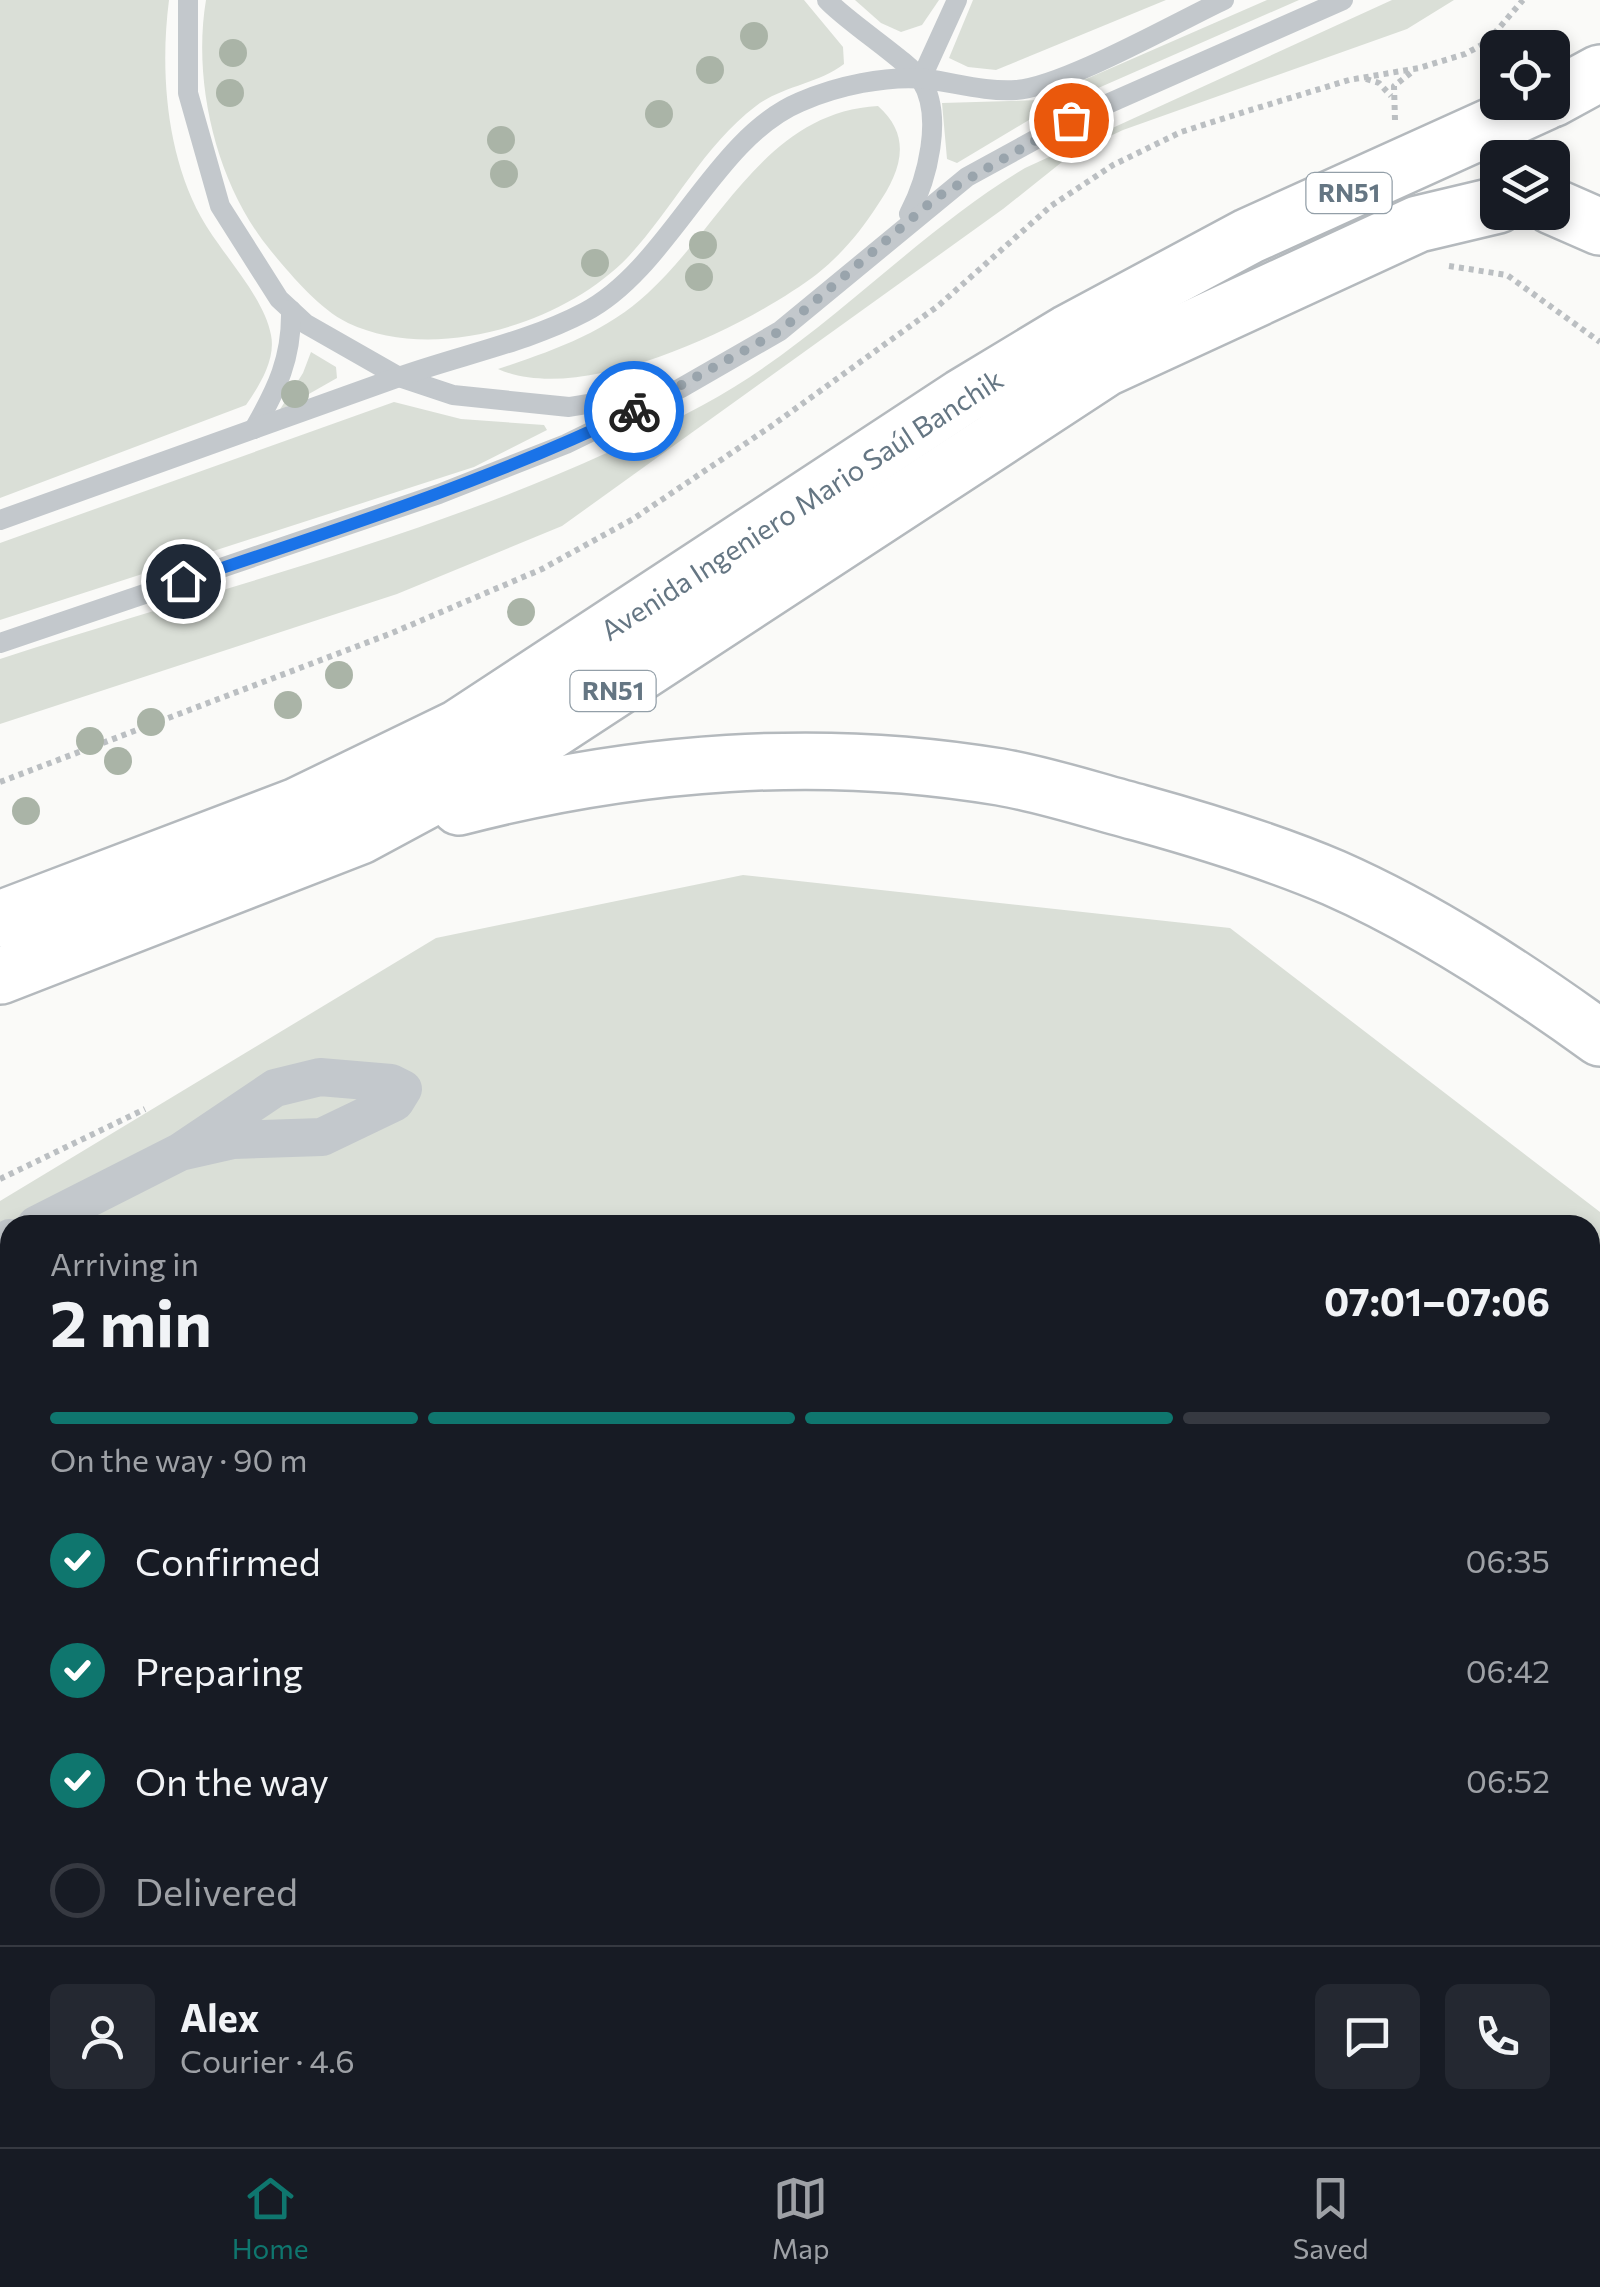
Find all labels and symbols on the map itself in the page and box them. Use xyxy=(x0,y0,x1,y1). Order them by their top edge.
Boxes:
pin xyxy=(1029,78,1114,163)
road number: RN51 xyxy=(1306,173,1392,213)
courier xyxy=(584,361,684,461)
street label: Avenida Ingeniero Mario Saúl Banchik xyxy=(594,361,1009,647)
pin xyxy=(141,539,226,624)
road number: RN51 xyxy=(570,671,656,711)

